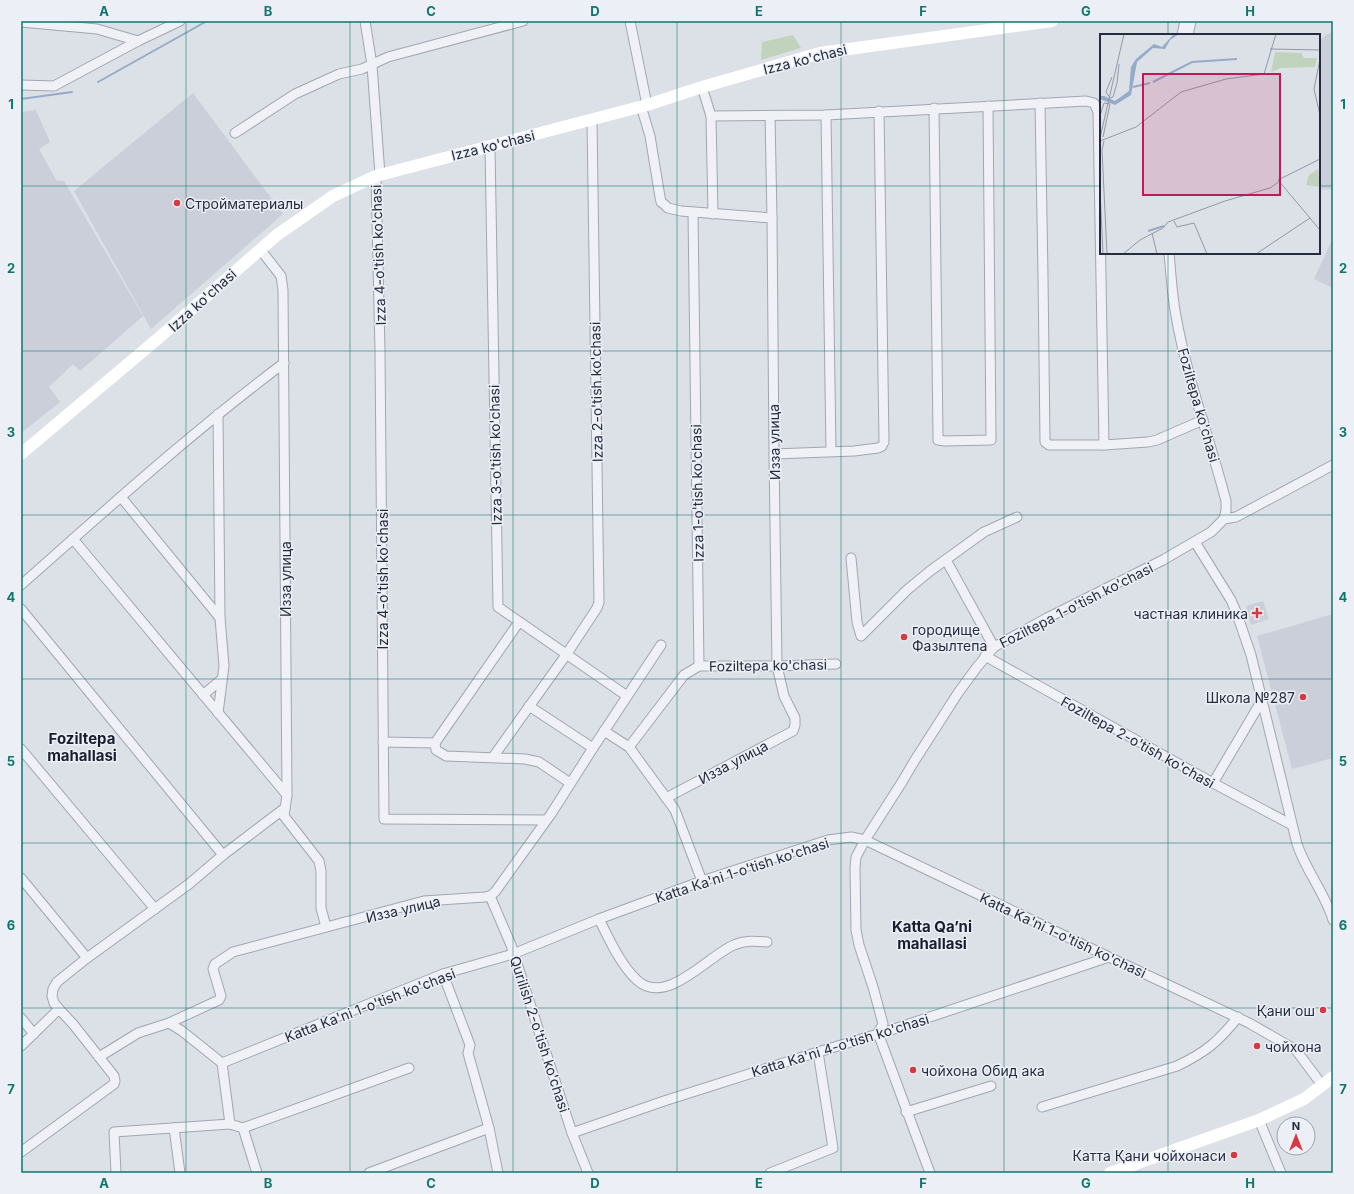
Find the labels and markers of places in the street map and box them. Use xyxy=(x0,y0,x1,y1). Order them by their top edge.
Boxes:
place label: Стройматериалы xyxy=(185,195,303,212)
marker: Стройматериалы xyxy=(172,198,182,208)
place label: частная клиника xyxy=(1134,605,1248,622)
marker: частная клиника xyxy=(1251,607,1263,619)
place label: городище Фазылтепа xyxy=(912,621,987,654)
marker: городище Фазылтепа xyxy=(899,632,909,642)
place label: Школа №287 xyxy=(1206,689,1295,706)
marker: Школа №287 xyxy=(1298,692,1308,702)
place label: Қани ош xyxy=(1257,1002,1315,1019)
marker: Қани ош xyxy=(1318,1005,1328,1015)
place label: чойхона xyxy=(1265,1038,1322,1055)
marker: чойхона xyxy=(1252,1041,1262,1051)
place label: чойхона Обид ака xyxy=(921,1062,1045,1079)
marker: чойхона Обид ака xyxy=(908,1065,918,1075)
place label: Катта Қани чойхонаси xyxy=(1073,1147,1226,1164)
marker: Катта Қани чойхонаси xyxy=(1229,1150,1239,1160)

